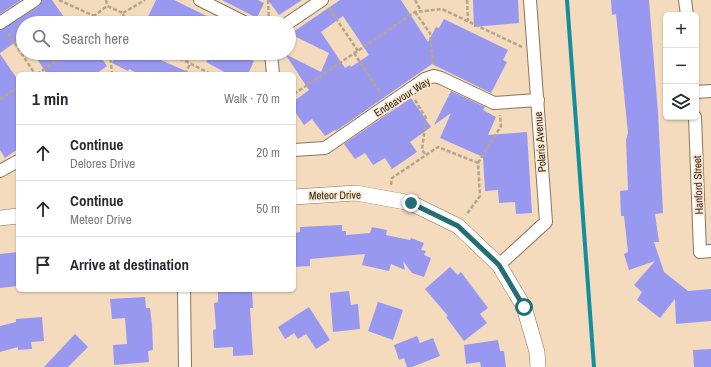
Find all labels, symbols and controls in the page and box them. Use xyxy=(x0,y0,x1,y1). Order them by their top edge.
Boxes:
map controls xyxy=(663,12,699,120)
button: + xyxy=(663,12,699,48)
search box xyxy=(16,16,296,60)
icon: search xyxy=(30,27,52,49)
text: Search here xyxy=(62,28,129,49)
button: − xyxy=(663,48,699,84)
street label: Endeavour Way xyxy=(371,74,433,120)
button: layers xyxy=(663,84,699,120)
text: 1 min xyxy=(32,87,68,110)
text: Walk · 70 m xyxy=(224,90,280,107)
street label: Polaris Avenue xyxy=(531,111,549,173)
text: Continue xyxy=(70,134,123,155)
icon: ahead xyxy=(32,142,54,164)
text: 20 m xyxy=(256,144,280,161)
text: Delores Drive xyxy=(70,155,135,172)
street label: Hanford Street xyxy=(690,155,706,215)
street label: Meteor Drive xyxy=(309,188,361,202)
text: Continue xyxy=(70,190,123,211)
route end xyxy=(402,194,420,212)
icon: ahead xyxy=(32,198,54,220)
text: 50 m xyxy=(256,200,280,217)
text: Meteor Drive xyxy=(70,211,132,228)
icon: arrive xyxy=(32,254,54,276)
text: Arrive at destination xyxy=(70,254,189,275)
route start xyxy=(515,298,533,316)

